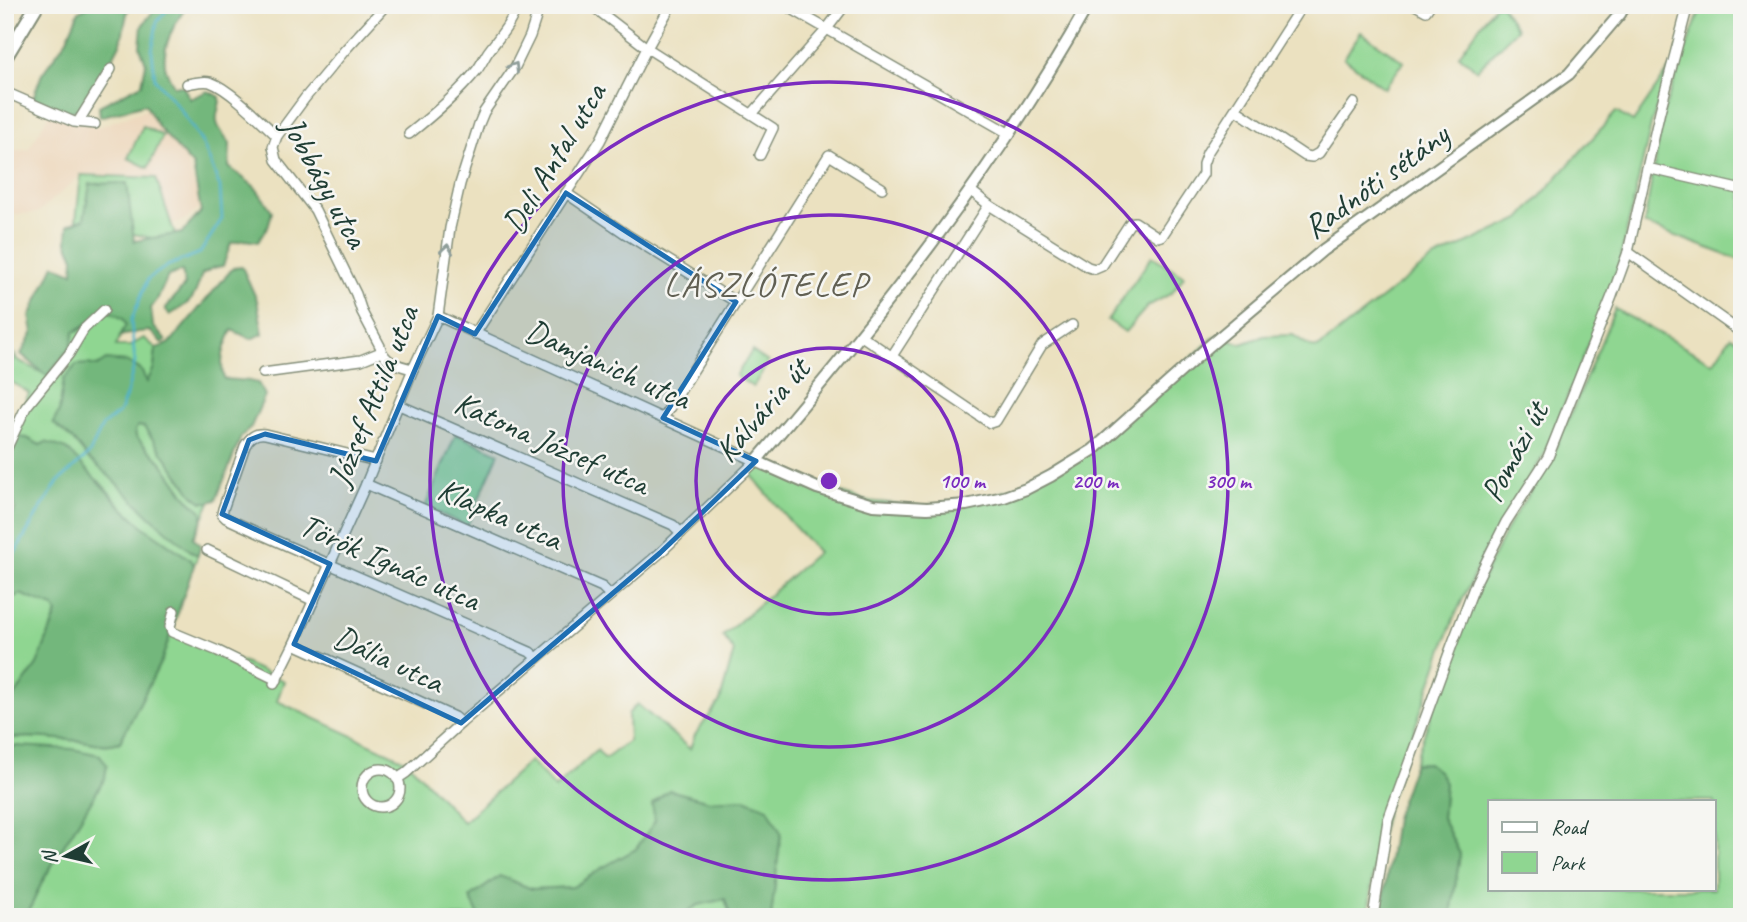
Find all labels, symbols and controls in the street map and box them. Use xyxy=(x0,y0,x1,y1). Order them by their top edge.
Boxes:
one-way arrow xyxy=(506,61,519,74)
street label: Deli Antal utca xyxy=(493,74,616,241)
street label: Jobbágy utca xyxy=(271,107,379,257)
street label: Radnóti sétány xyxy=(1295,112,1459,248)
one-way arrow xyxy=(439,243,454,255)
district label: LÁSZLÓTELEP xyxy=(664,262,871,307)
street label: József Attila utca xyxy=(317,298,429,494)
street label: Damjanich utca xyxy=(519,309,698,420)
street label: Kálvária út xyxy=(705,347,821,471)
street label: Katona József utca xyxy=(448,381,658,506)
street label: Pomázi út xyxy=(1470,392,1559,509)
street label: Klapka utca xyxy=(431,468,571,561)
text: 100 m xyxy=(939,468,987,494)
text: 200 m xyxy=(1072,468,1120,494)
text: 300 m xyxy=(1205,468,1253,494)
centre of rings xyxy=(817,469,841,493)
street label: Török Ignác utca xyxy=(293,504,488,621)
street label: Dália utca xyxy=(327,615,453,704)
legend xyxy=(1488,800,1716,890)
text: Road xyxy=(1551,814,1590,840)
north arrow xyxy=(32,820,102,890)
text: N xyxy=(37,848,63,866)
text: Park xyxy=(1551,850,1586,876)

